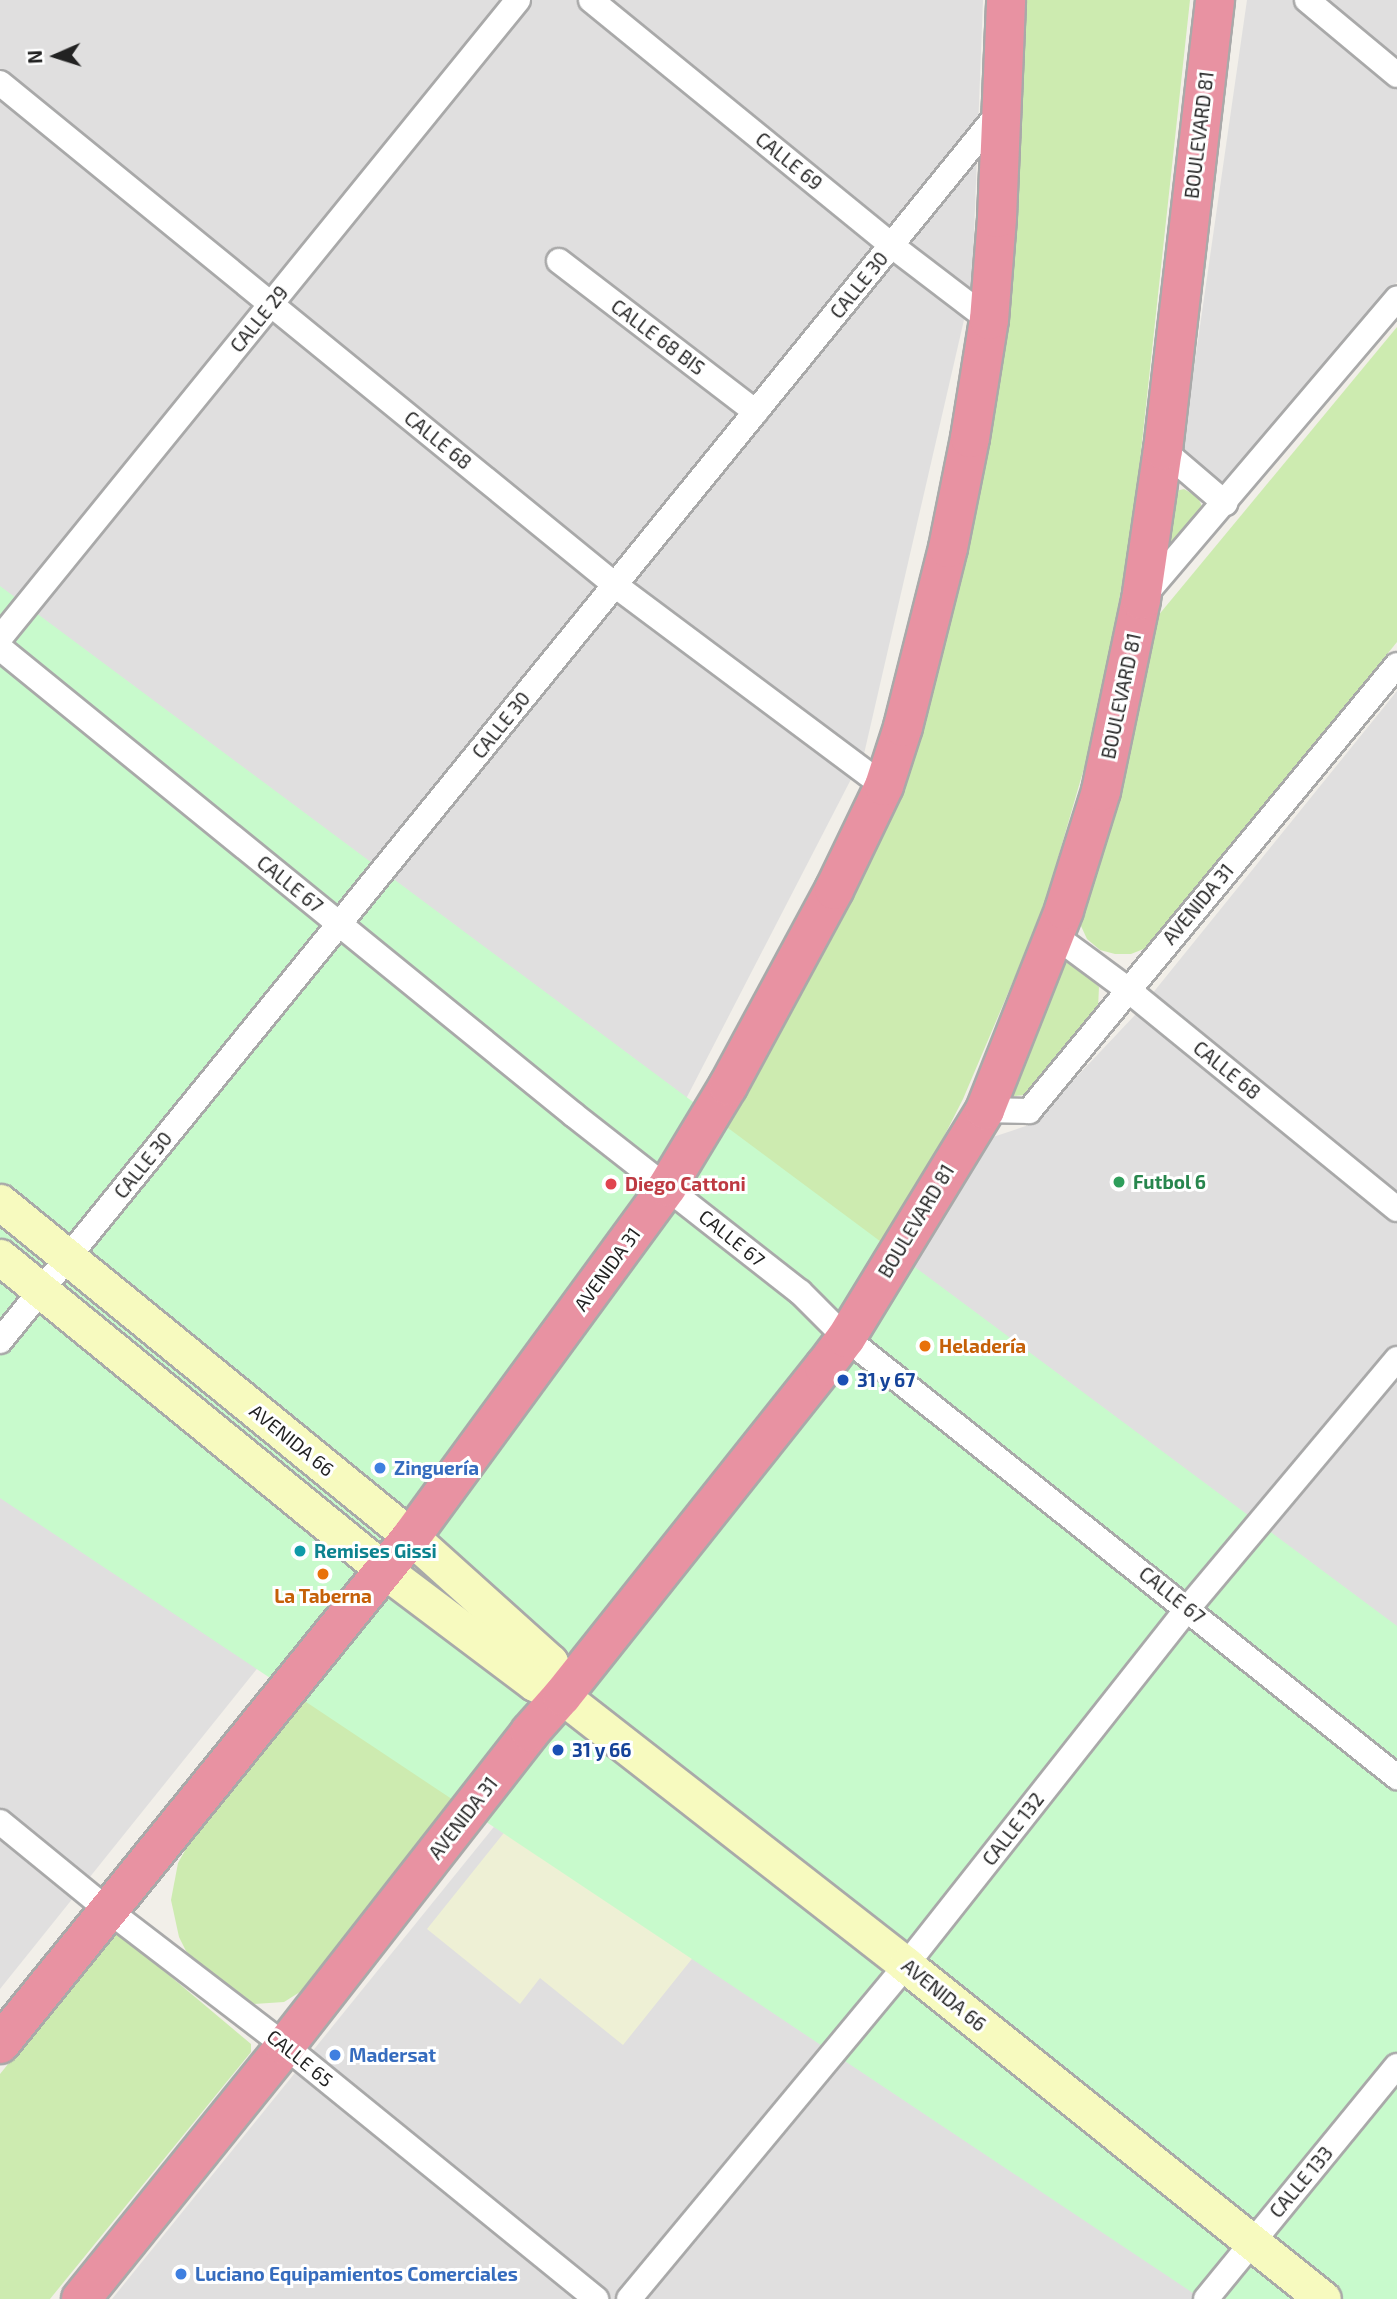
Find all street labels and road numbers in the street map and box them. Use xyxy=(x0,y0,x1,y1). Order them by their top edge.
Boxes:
street label: BOULEVARD 81 xyxy=(1180,70,1218,200)
street label: CALLE 69 xyxy=(751,127,827,195)
street label: CALLE 30 xyxy=(825,247,893,323)
street label: CALLE 29 xyxy=(225,281,293,357)
street label: CALLE 68 BIS xyxy=(607,294,709,380)
street label: CALLE 68 xyxy=(400,406,476,474)
street label: BOULEVARD 81 xyxy=(1097,631,1145,761)
street label: CALLE 30 xyxy=(467,687,535,763)
street label: CALLE 67 xyxy=(253,851,327,917)
street label: AVENIDA 31 xyxy=(1158,859,1238,949)
street label: CALLE 68 xyxy=(1189,1036,1265,1104)
street label: CALLE 30 xyxy=(109,1127,177,1203)
street label: BOULEVARD 81 xyxy=(873,1160,959,1282)
street label: CALLE 67 xyxy=(695,1205,769,1271)
street label: AVENIDA 31 xyxy=(569,1222,645,1316)
street label: AVENIDA 66 xyxy=(245,1399,339,1481)
street label: CALLE 67 xyxy=(1135,1562,1209,1628)
street label: AVENIDA 31 xyxy=(424,1772,502,1864)
street label: CALLE 132 xyxy=(978,1788,1048,1870)
street label: AVENIDA 66 xyxy=(897,1954,991,2036)
street label: CALLE 65 xyxy=(262,2025,338,2091)
street label: CALLE 133 xyxy=(1265,2142,1337,2222)

